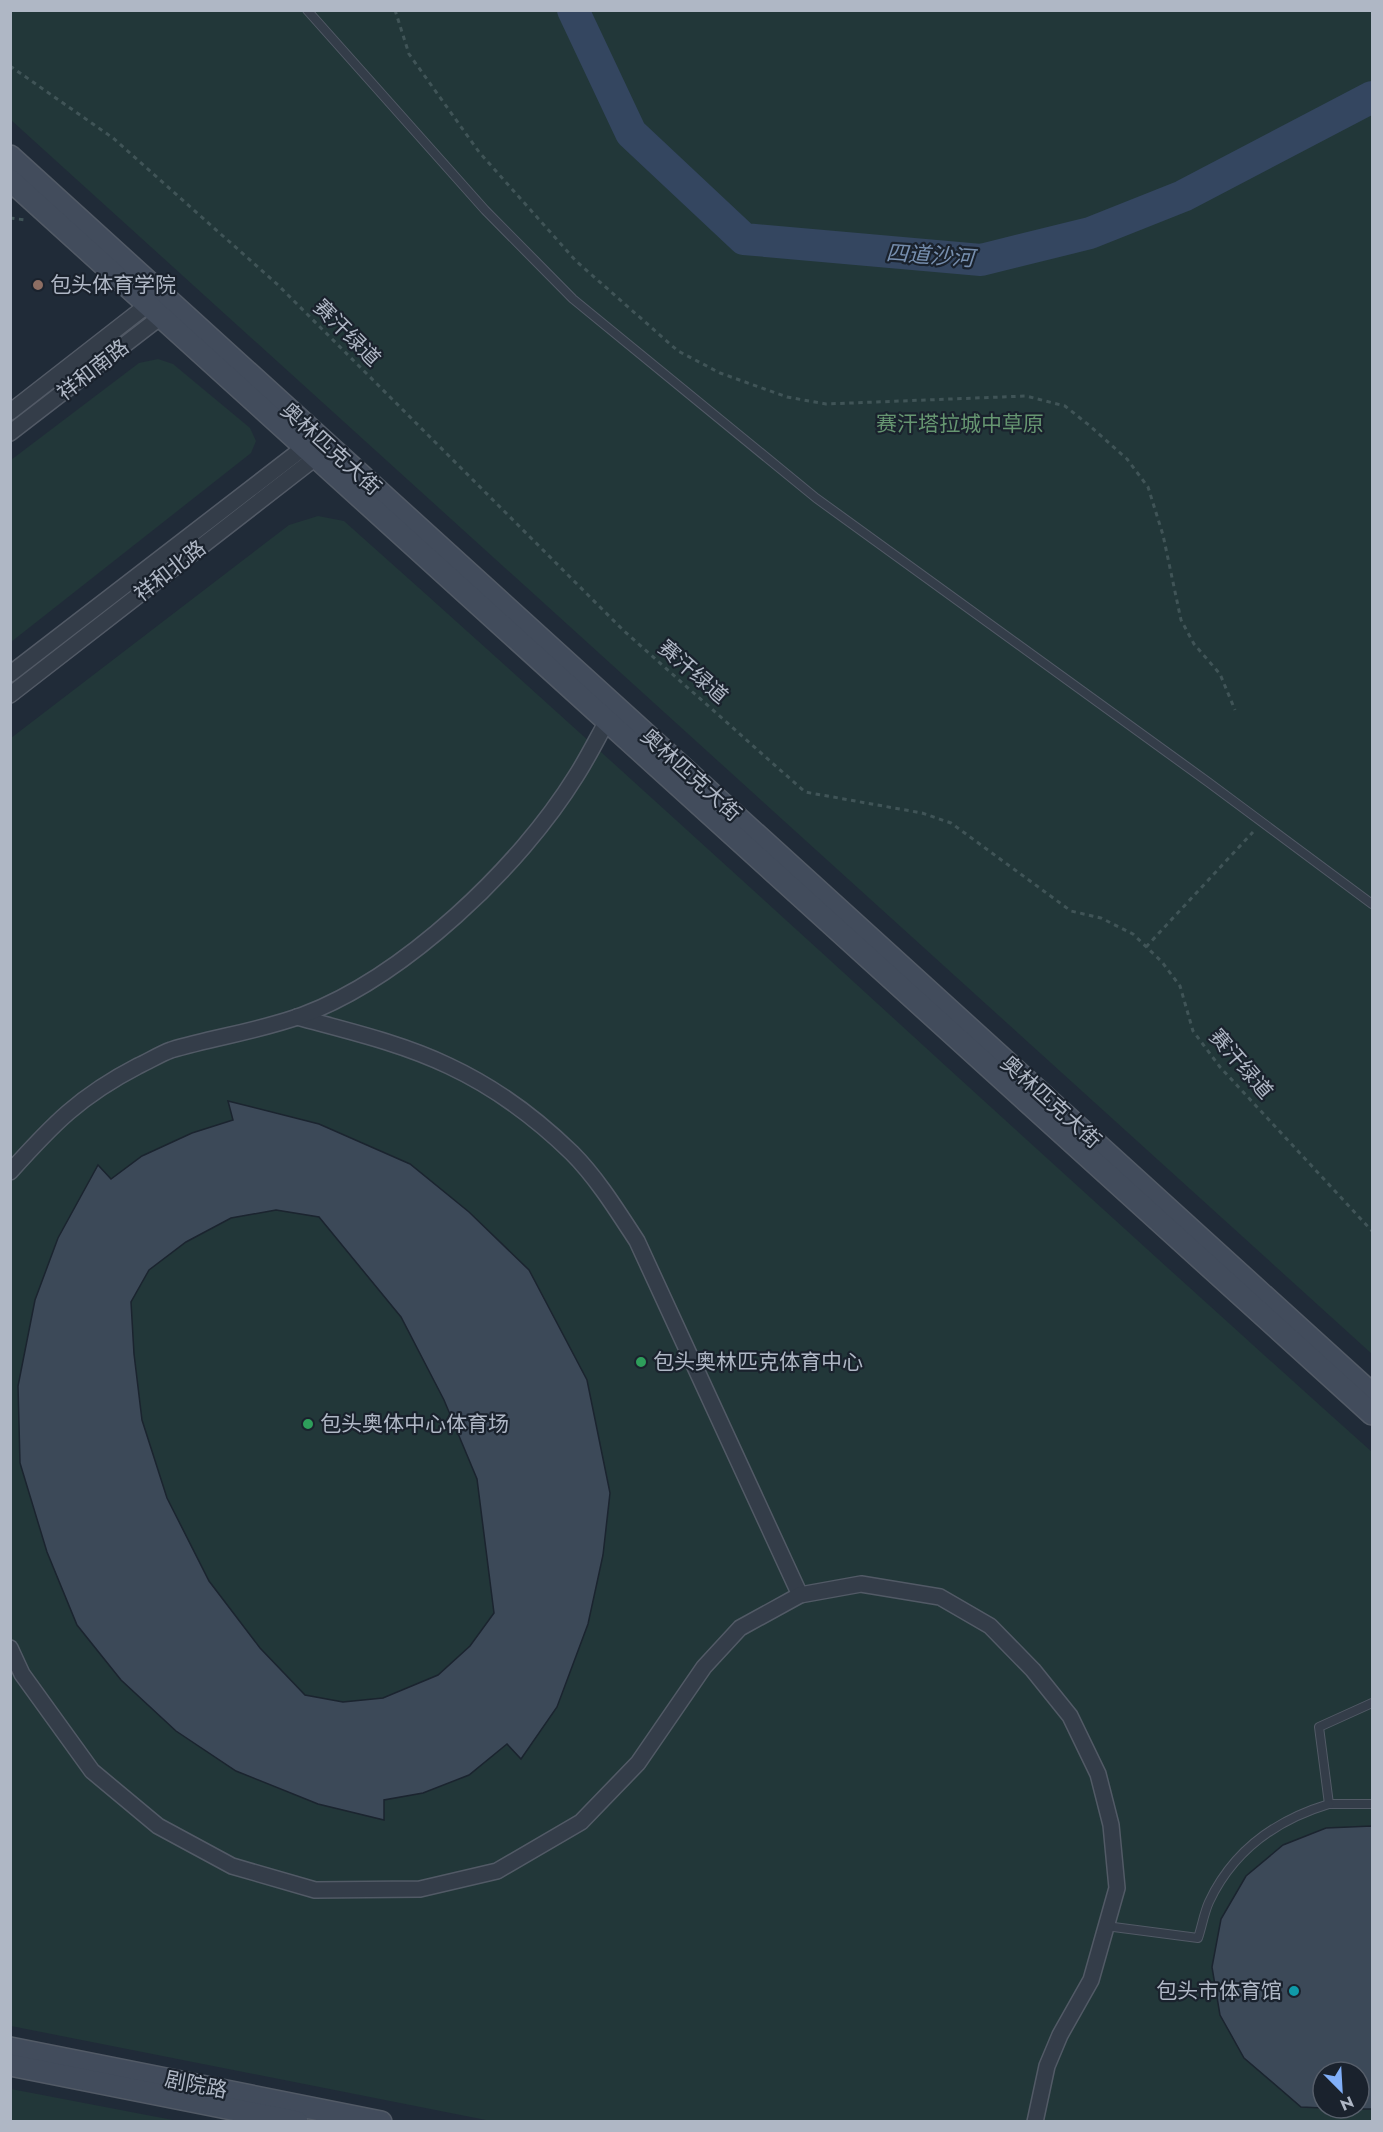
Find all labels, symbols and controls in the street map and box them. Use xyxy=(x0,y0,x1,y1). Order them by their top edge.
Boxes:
water label: 四道沙河 xyxy=(885,236,979,274)
place label: 包头体育学院 xyxy=(50,270,176,300)
marker: 包头体育学院 xyxy=(31,278,45,292)
street label: 赛汗绿道 xyxy=(307,293,387,373)
street label: 祥和南路 xyxy=(51,332,135,408)
street label: 奥林匹克大街 xyxy=(274,396,388,502)
park label: 赛汗塔拉城中草原 xyxy=(876,409,1044,439)
street label: 祥和北路 xyxy=(128,533,212,609)
street label: 赛汗绿道 xyxy=(651,633,735,711)
street label: 奥林匹克大街 xyxy=(634,722,748,828)
street label: 赛汗绿道 xyxy=(1202,1022,1280,1106)
street label: 奥林匹克大街 xyxy=(994,1049,1108,1155)
place label: 包头奥林匹克体育中心 xyxy=(653,1347,863,1377)
marker: 包头奥林匹克体育中心 xyxy=(634,1355,648,1369)
place label: 包头奥体中心体育场 xyxy=(320,1409,509,1439)
marker: 包头奥体中心体育场 xyxy=(301,1417,315,1431)
place label: 包头市体育馆 xyxy=(1156,1976,1282,2006)
marker: 包头市体育馆 xyxy=(1287,1984,1301,1998)
north arrow xyxy=(1311,2060,1371,2120)
street label: 剧院路 xyxy=(162,2064,230,2106)
text: N xyxy=(1336,2090,1357,2116)

